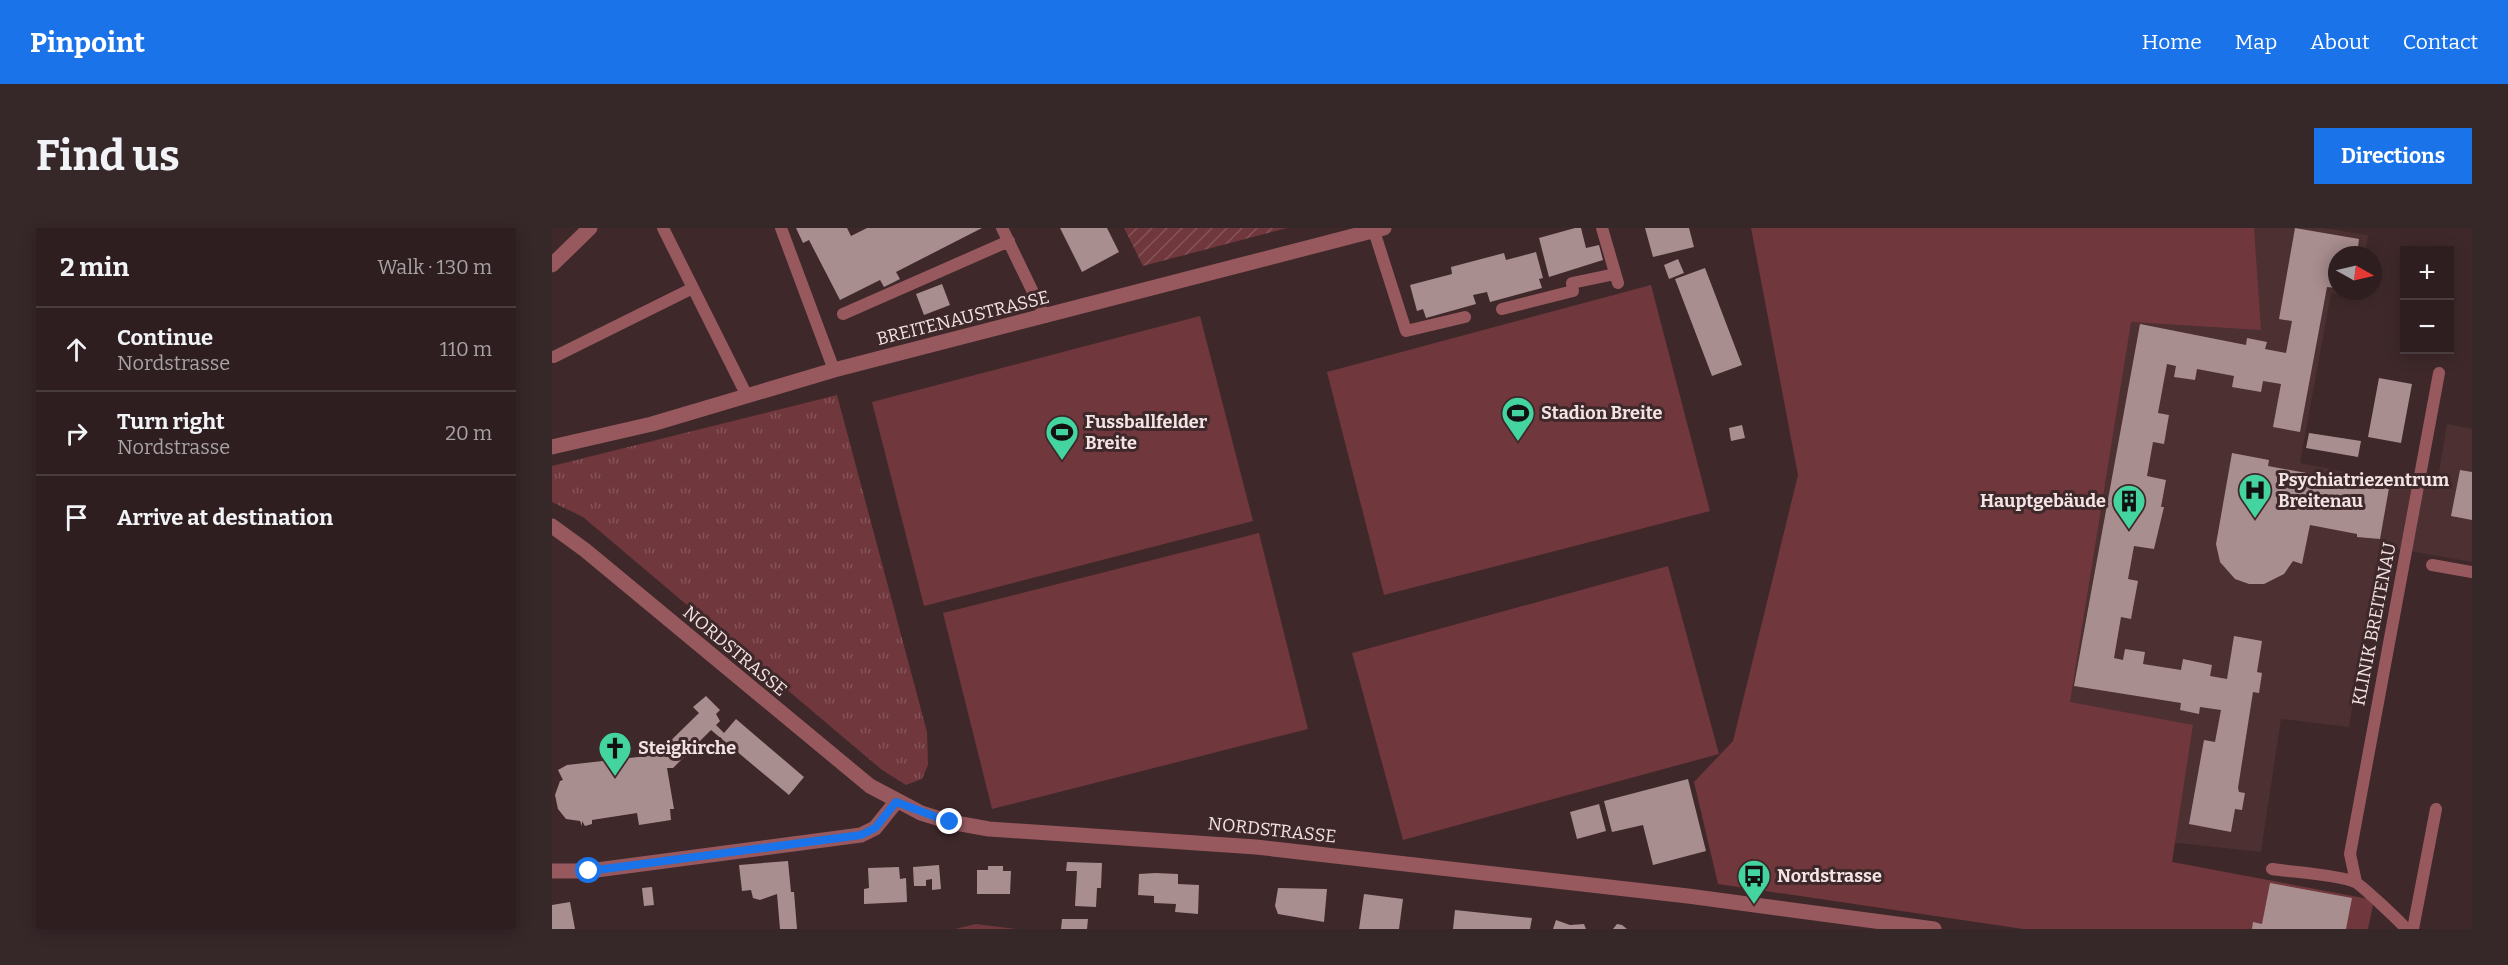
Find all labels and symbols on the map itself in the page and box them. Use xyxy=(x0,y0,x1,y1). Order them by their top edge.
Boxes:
north arrow xyxy=(2328,246,2382,300)
street label: BREITENAUSTRASSE xyxy=(874,286,1052,350)
sports icon: Stadion Breite xyxy=(1500,395,1536,442)
place label: Stadion Breite xyxy=(1541,402,1662,424)
place label: Fussballfelder Breite xyxy=(1085,411,1208,454)
sports icon: Fussballfelder Breite xyxy=(1044,414,1080,461)
place label: Psychiatriezentrum Breitenau xyxy=(2278,469,2449,512)
hospital icon: Psychiatriezentrum Breitenau xyxy=(2237,472,2273,519)
building icon: Hauptgebäude xyxy=(2111,483,2147,530)
place label: Hauptgebäude xyxy=(1980,490,2106,512)
street label: KLINIK BREITENAU xyxy=(2347,541,2401,707)
street label: NORDSTRASSE xyxy=(679,601,791,701)
church icon: Steigkirche xyxy=(597,730,633,777)
place label: Steigkirche xyxy=(638,737,736,759)
route end xyxy=(936,808,962,834)
street label: NORDSTRASSE xyxy=(1207,812,1337,848)
route start xyxy=(575,857,601,883)
bus stop icon: Nordstrasse xyxy=(1736,858,1772,905)
place label: Nordstrasse xyxy=(1777,865,1882,887)

